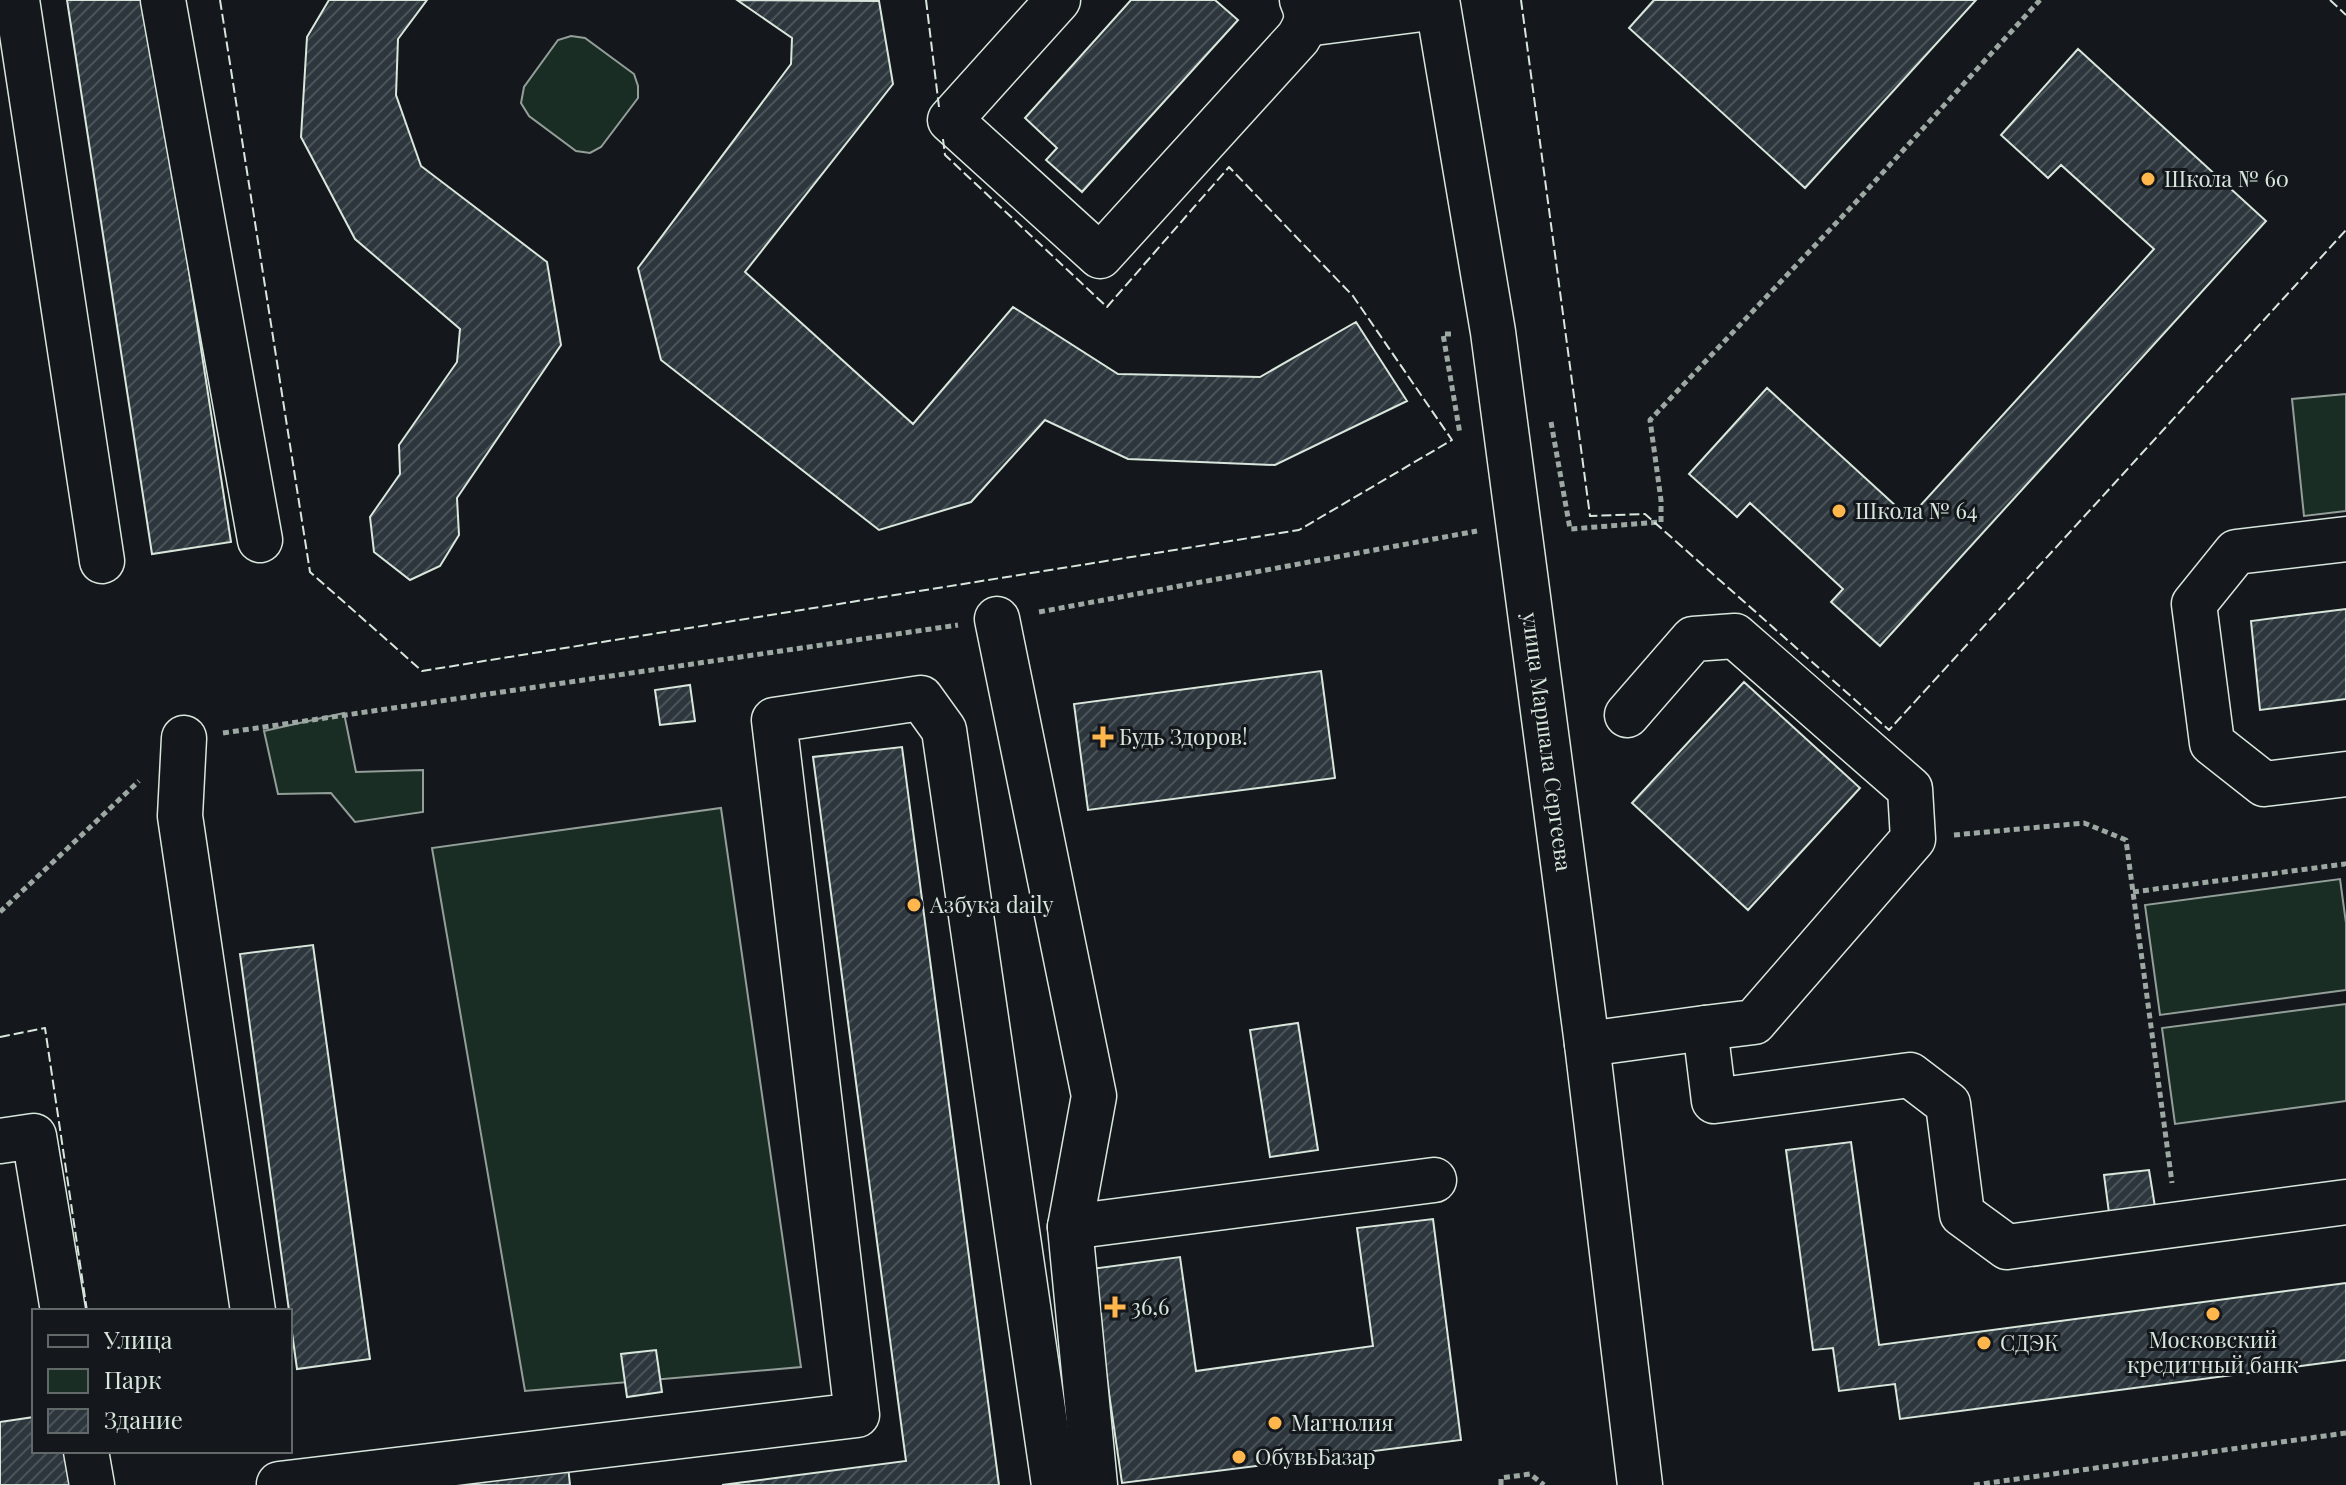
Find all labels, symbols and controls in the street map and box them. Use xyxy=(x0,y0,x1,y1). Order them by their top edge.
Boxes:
place label: Школа № 60 xyxy=(2164,163,2289,193)
marker: Школа № 60 xyxy=(2139,170,2157,188)
place label: Школа № 64 xyxy=(1855,495,1978,525)
marker: Школа № 64 xyxy=(1830,502,1848,520)
street label: улица Маршала Сергеева xyxy=(1516,609,1580,873)
place label: Будь Здоров! xyxy=(1119,721,1248,751)
marker: Будь Здоров! xyxy=(1094,728,1112,746)
place label: Азбука daily xyxy=(929,889,1054,919)
marker: Азбука daily xyxy=(905,896,923,914)
place label: 36,6 xyxy=(1131,1291,1169,1321)
marker: 36,6 xyxy=(1106,1298,1124,1316)
marker: Московский кредитный банк xyxy=(2204,1305,2222,1323)
legend xyxy=(32,1309,292,1453)
text: Улица xyxy=(103,1323,173,1355)
place label: Московский кредитный банк xyxy=(2127,1324,2299,1379)
place label: СДЭК xyxy=(2000,1327,2059,1357)
marker: СДЭК xyxy=(1975,1334,1993,1352)
text: Парк xyxy=(104,1363,162,1395)
text: Здание xyxy=(104,1403,183,1435)
place label: Магнолия xyxy=(1291,1407,1393,1437)
marker: Магнолия xyxy=(1266,1414,1284,1432)
place label: ОбувьБазар xyxy=(1255,1441,1376,1471)
marker: ОбувьБазар xyxy=(1230,1448,1248,1466)

